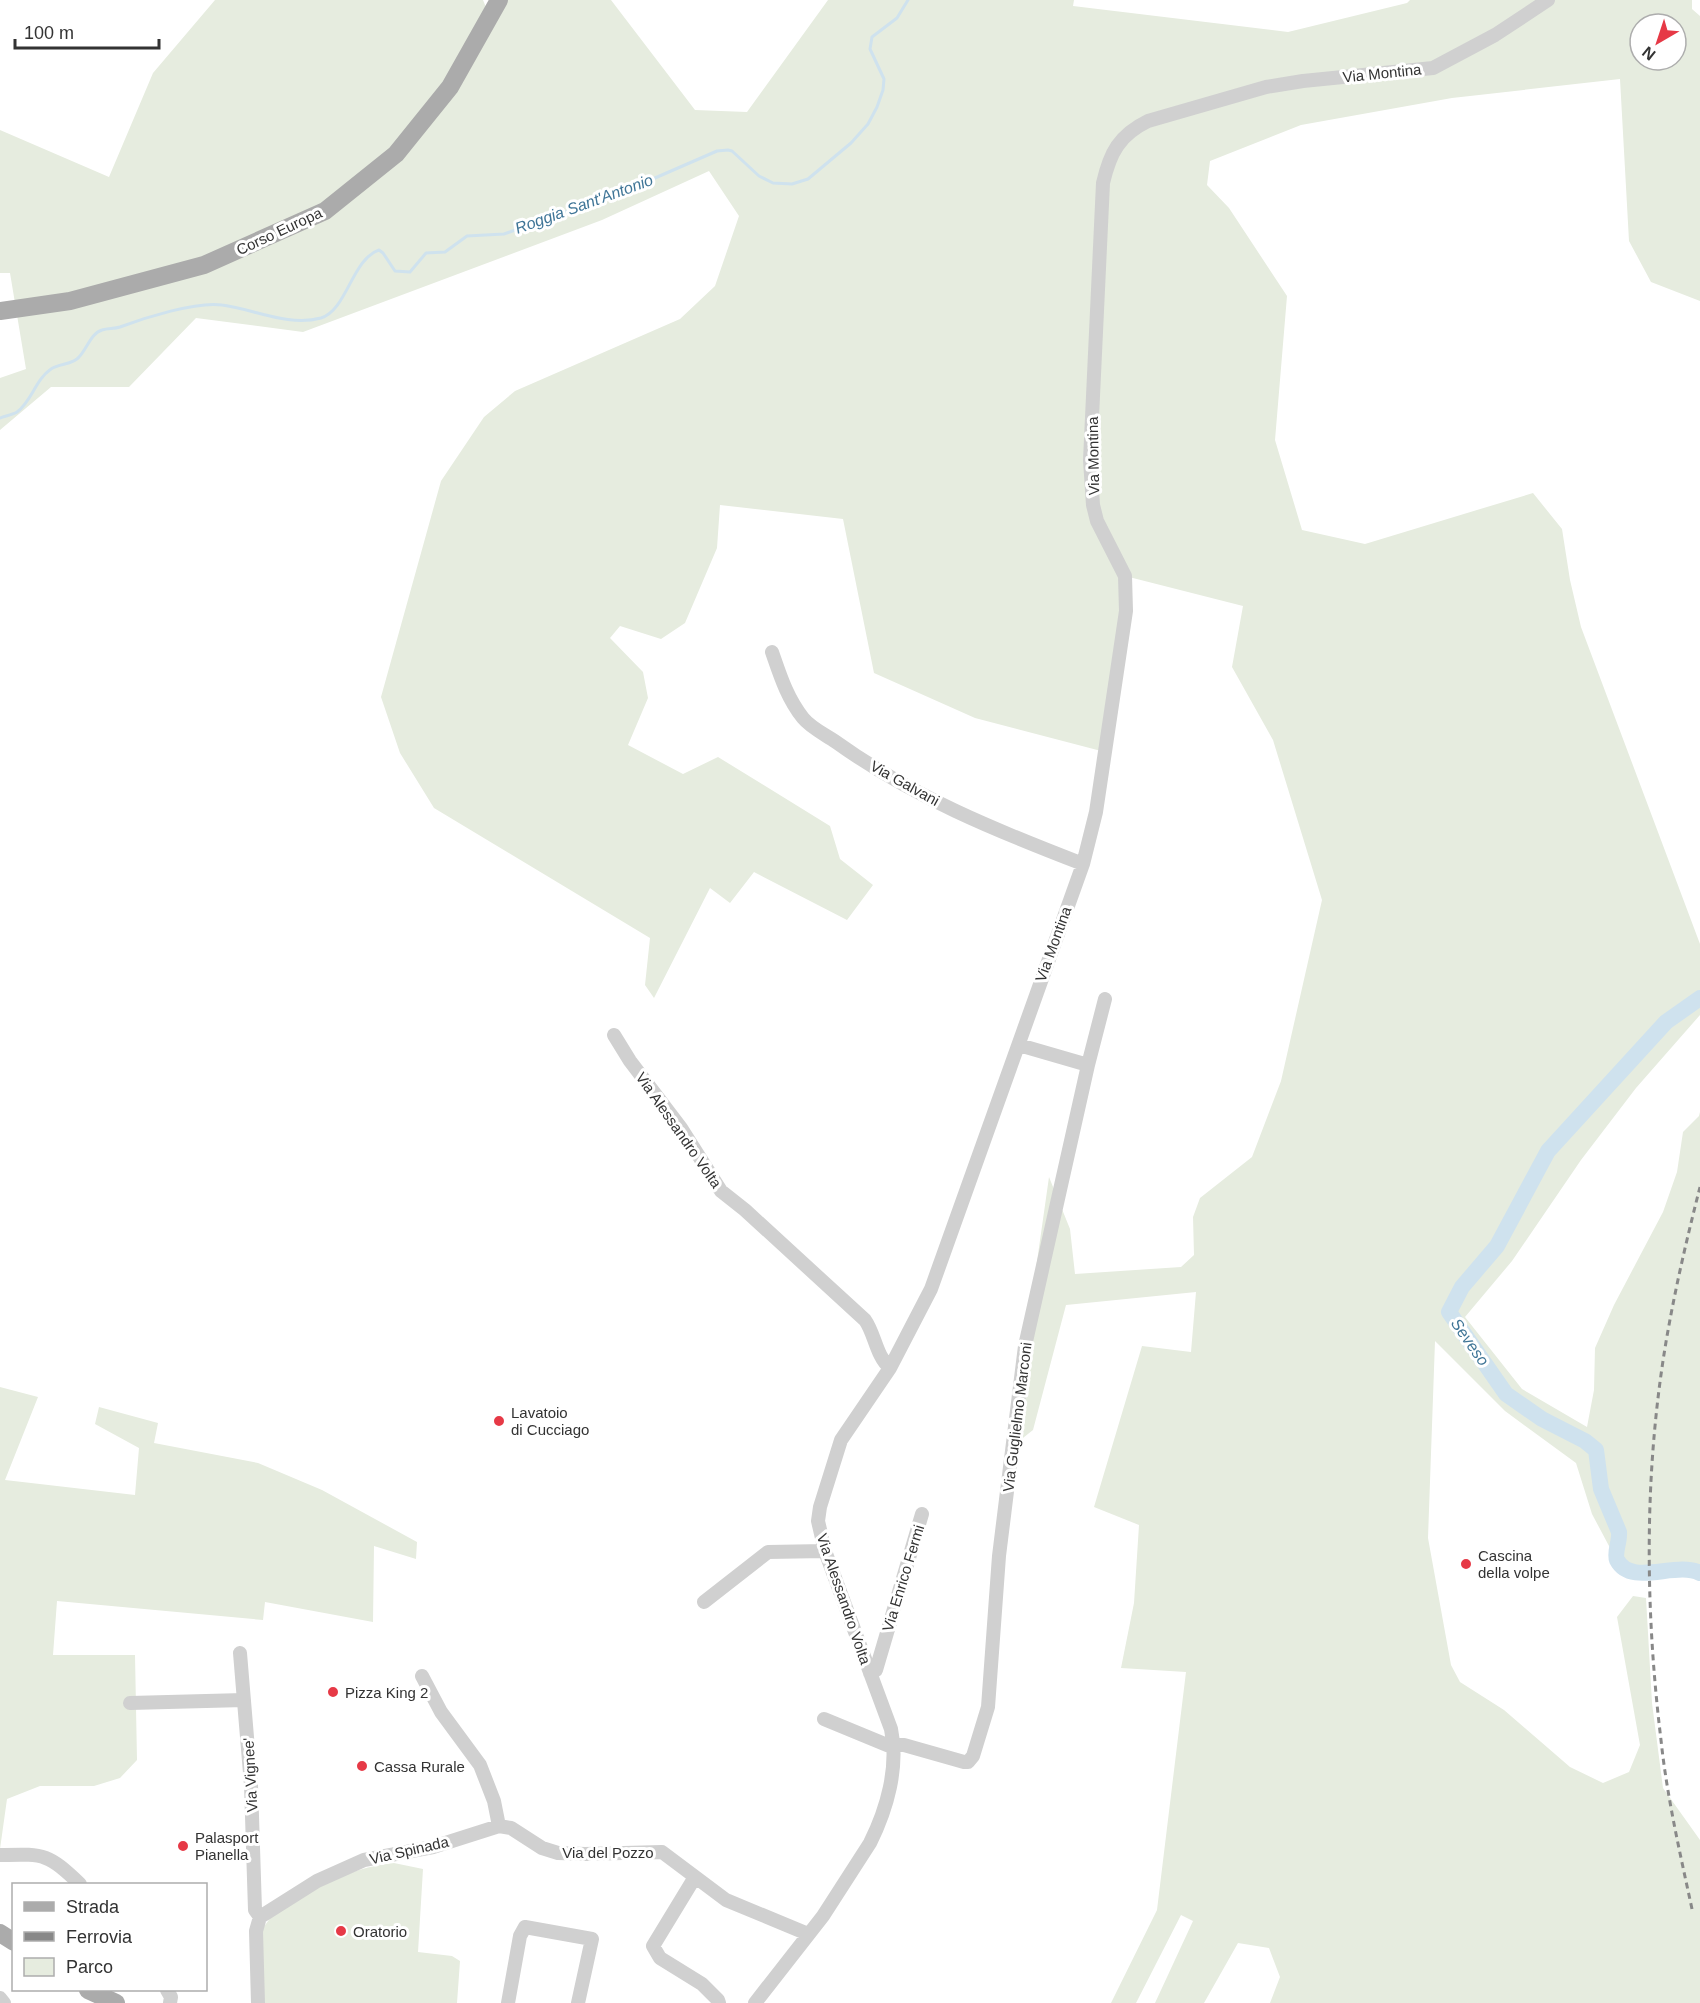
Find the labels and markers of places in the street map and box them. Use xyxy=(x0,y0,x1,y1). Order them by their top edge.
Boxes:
place label: Lavatoio di Cucciago xyxy=(511,1404,589,1438)
marker: Lavatoio di Cucciago xyxy=(492,1414,506,1428)
place label: Cascina della volpe xyxy=(1478,1547,1550,1581)
marker: Cascina della volpe xyxy=(1459,1557,1473,1571)
place label: Pizza King 2 xyxy=(345,1684,428,1701)
marker: Pizza King 2 xyxy=(326,1685,340,1699)
place label: Cassa Rurale xyxy=(374,1758,465,1775)
marker: Cassa Rurale xyxy=(355,1759,369,1773)
place label: Palasport Pianella xyxy=(195,1829,259,1863)
marker: Palasport Pianella xyxy=(176,1839,190,1853)
place label: Oratorio xyxy=(353,1923,407,1940)
marker: Oratorio xyxy=(334,1924,348,1938)

